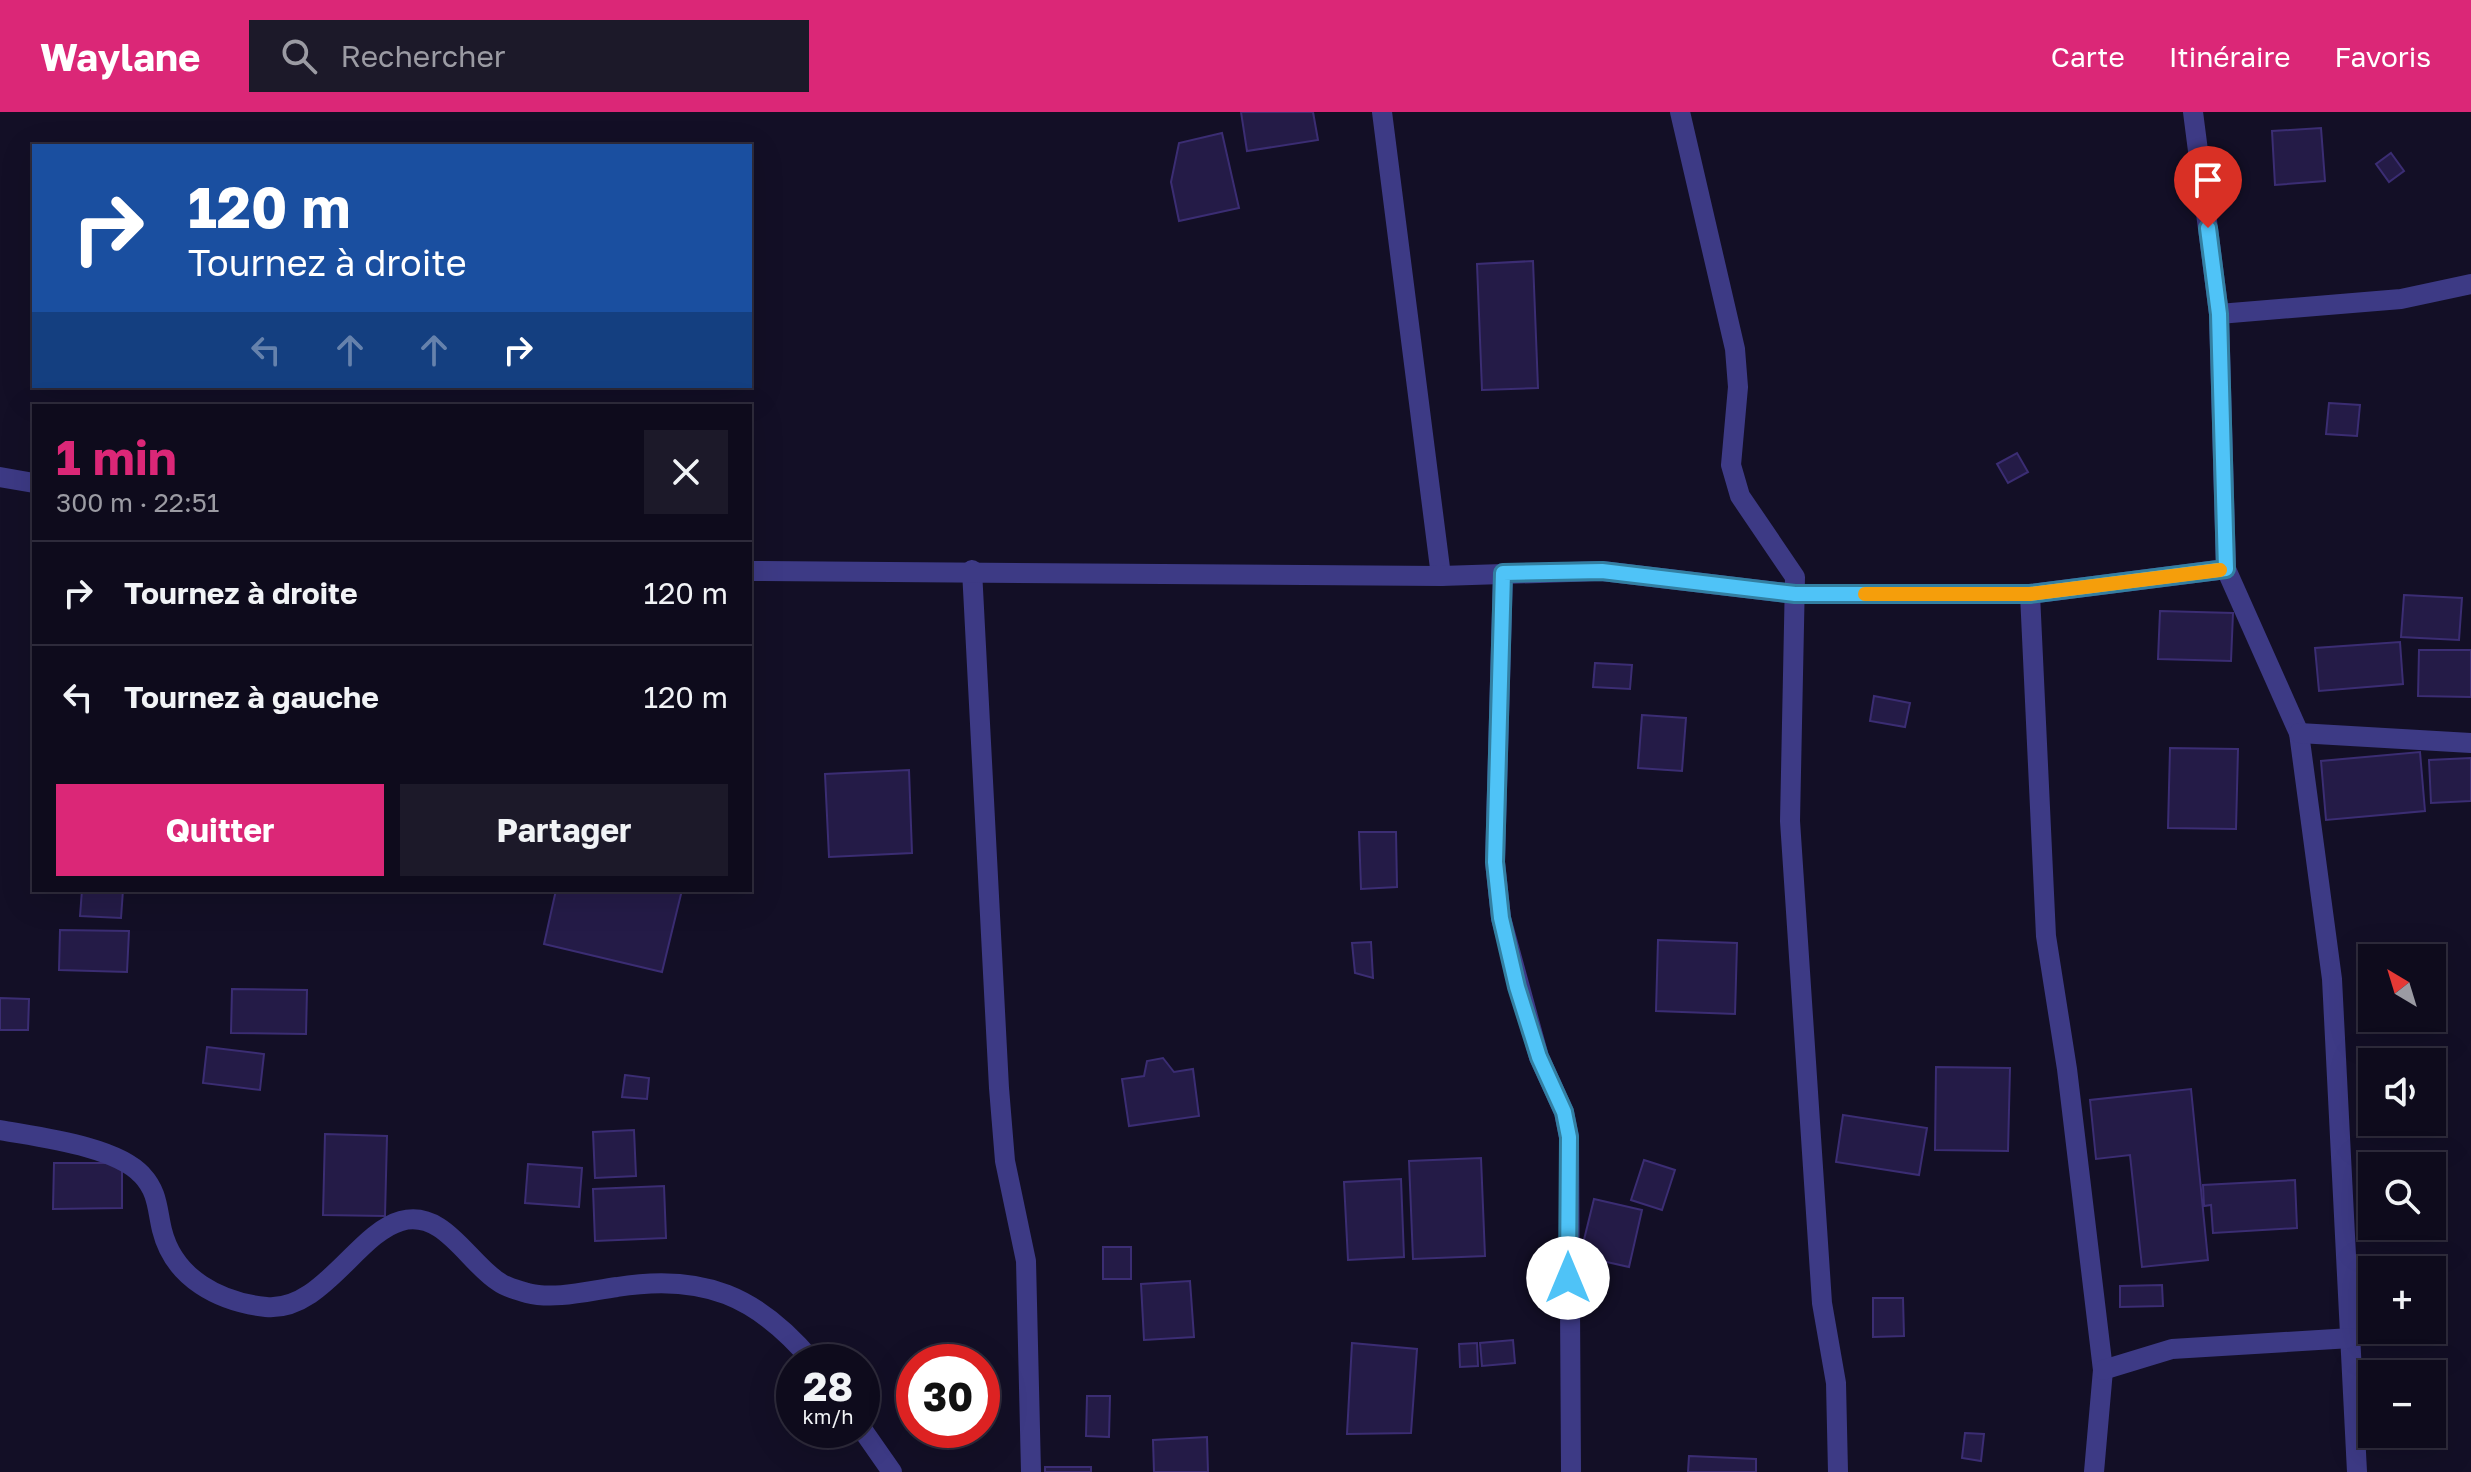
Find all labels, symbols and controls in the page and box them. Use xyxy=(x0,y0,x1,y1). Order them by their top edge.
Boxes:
search box xyxy=(249,20,809,92)
text: Waylane xyxy=(40,34,201,79)
icon: search xyxy=(277,34,321,78)
text: Rechercher xyxy=(341,38,506,74)
text: Carte xyxy=(2051,40,2125,73)
text: Itinéraire xyxy=(2169,40,2290,73)
text: Favoris xyxy=(2334,40,2431,73)
pin xyxy=(2174,146,2242,228)
icon: arrive xyxy=(2186,158,2230,202)
text: 120 m xyxy=(188,173,350,240)
icon: right xyxy=(56,176,160,280)
text: Tournez à droite xyxy=(188,241,467,284)
icon: left xyxy=(244,328,288,372)
icon: ahead xyxy=(328,328,372,372)
icon: ahead xyxy=(412,328,456,372)
icon: right xyxy=(496,328,540,372)
text: 1 min xyxy=(56,428,177,486)
button: close xyxy=(644,430,728,514)
text: 300 m · 22:51 xyxy=(56,487,219,518)
icon: right xyxy=(56,571,100,615)
text: Tournez à droite xyxy=(124,575,358,611)
text: 120 m xyxy=(643,575,728,611)
icon: left xyxy=(56,675,100,719)
text: Tournez à gauche xyxy=(124,679,379,715)
text: 120 m xyxy=(643,679,728,715)
button: Quitter xyxy=(56,784,384,876)
button: Partager xyxy=(400,784,728,876)
north arrow xyxy=(2358,944,2446,1032)
map controls xyxy=(2358,944,2446,1448)
button: sound xyxy=(2358,1048,2446,1136)
button: search xyxy=(2358,1152,2446,1240)
position arrow xyxy=(1526,1236,1610,1320)
button: + xyxy=(2358,1256,2446,1344)
speed limit sign: 30 xyxy=(896,1344,1000,1448)
button: − xyxy=(2358,1360,2446,1448)
text: 28 xyxy=(803,1362,853,1410)
text: km/h xyxy=(803,1404,853,1428)

